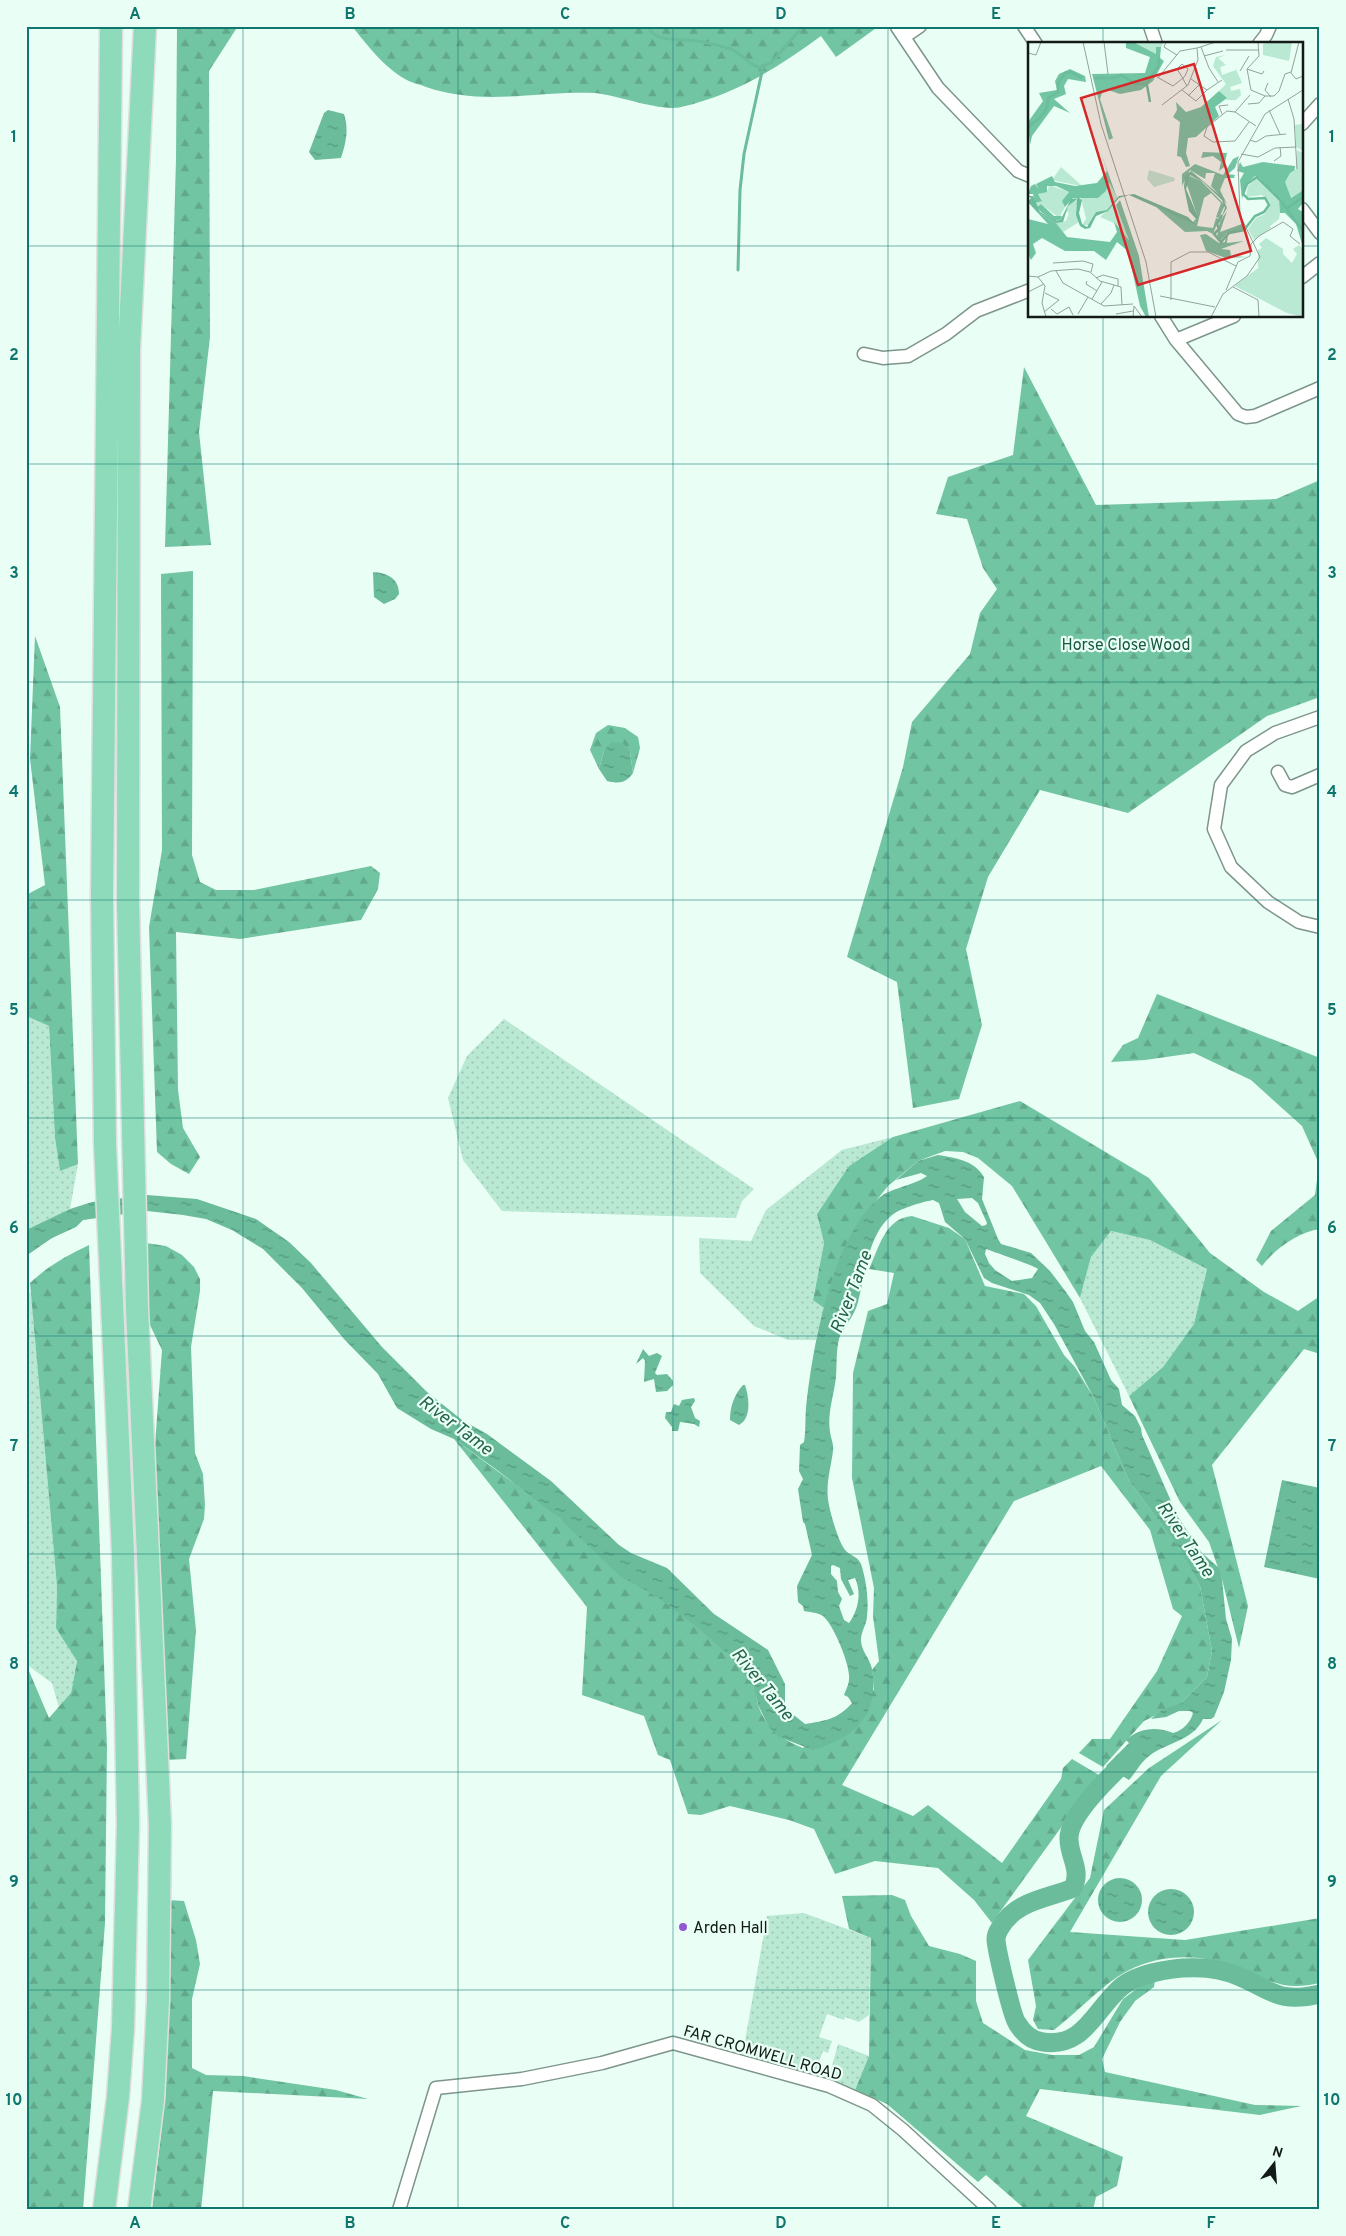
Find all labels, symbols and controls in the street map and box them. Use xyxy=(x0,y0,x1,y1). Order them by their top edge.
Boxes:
text: A xyxy=(129,5,141,25)
text: B xyxy=(344,5,356,25)
text: C xyxy=(560,5,570,25)
text: D xyxy=(775,5,787,25)
text: E xyxy=(991,5,1001,25)
text: F xyxy=(1206,5,1216,25)
inset map xyxy=(1028,42,1304,318)
text: 1 xyxy=(11,128,17,148)
text: 1 xyxy=(1329,128,1335,148)
text: 2 xyxy=(9,346,19,366)
text: 2 xyxy=(1327,346,1337,366)
text: 3 xyxy=(9,564,19,584)
text: 3 xyxy=(1327,564,1337,584)
park label: Horse Close Wood xyxy=(1061,636,1191,656)
text: 4 xyxy=(9,783,19,803)
text: 4 xyxy=(1327,783,1337,803)
text: 5 xyxy=(9,1001,19,1021)
text: 5 xyxy=(1327,1001,1337,1021)
text: 6 xyxy=(9,1219,19,1239)
text: 6 xyxy=(1327,1219,1337,1239)
water label: River Tame xyxy=(826,1247,879,1337)
water label: River Tame xyxy=(414,1391,497,1462)
text: 7 xyxy=(10,1437,18,1457)
text: 7 xyxy=(1328,1437,1336,1457)
water label: River Tame xyxy=(1151,1497,1219,1583)
water label: River Tame xyxy=(726,1644,798,1726)
text: 8 xyxy=(9,1655,19,1675)
text: 8 xyxy=(1327,1655,1337,1675)
text: 9 xyxy=(9,1873,19,1893)
text: 9 xyxy=(1327,1873,1337,1893)
place label: Arden Hall xyxy=(693,1919,768,1939)
marker: Arden Hall xyxy=(677,1921,689,1933)
street label: FAR CROMWELL ROAD xyxy=(681,2022,844,2086)
text: 10 xyxy=(6,2091,22,2111)
text: 10 xyxy=(1324,2091,1340,2111)
north arrow xyxy=(1248,2138,1298,2188)
text: N xyxy=(1270,2143,1285,2163)
text: A xyxy=(129,2214,141,2234)
text: B xyxy=(344,2214,356,2234)
text: C xyxy=(560,2214,570,2234)
text: D xyxy=(775,2214,787,2234)
text: E xyxy=(991,2214,1001,2234)
text: F xyxy=(1206,2214,1216,2234)

